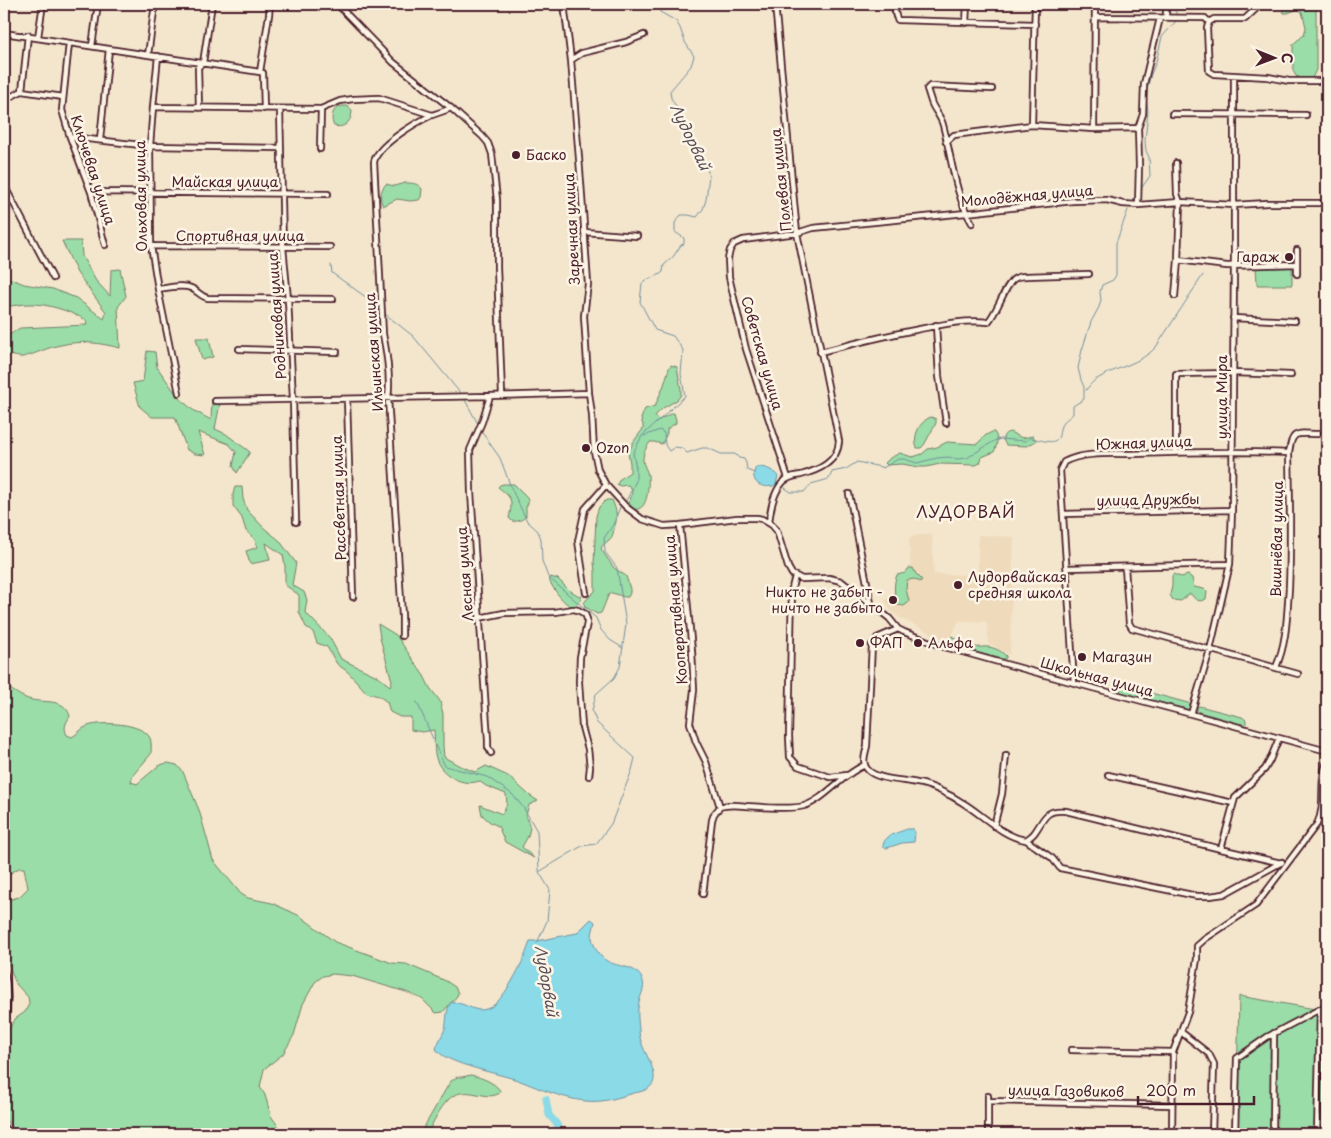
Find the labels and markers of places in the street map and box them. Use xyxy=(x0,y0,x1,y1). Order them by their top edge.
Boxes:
place label: Баско xyxy=(526,144,567,165)
marker: Баско xyxy=(510,149,522,161)
place label: Гараж xyxy=(1236,246,1280,267)
marker: Гараж xyxy=(1283,251,1295,263)
place label: Ozon xyxy=(596,437,629,458)
marker: Ozon xyxy=(580,442,592,454)
place label: Лудорвайская средняя школа xyxy=(968,566,1072,603)
marker: Лудорвайская средняя школа xyxy=(952,579,964,591)
place label: Никто не забыт - ничто не забыто xyxy=(765,581,883,618)
marker: Никто не забыт - ничто не забыто xyxy=(887,594,899,606)
place label: ФАП xyxy=(870,632,903,653)
place label: Альфа xyxy=(928,632,973,653)
marker: ФАП xyxy=(854,637,866,649)
marker: Альфа xyxy=(912,637,924,649)
place label: Магазин xyxy=(1092,646,1152,667)
marker: Магазин xyxy=(1076,651,1088,663)

